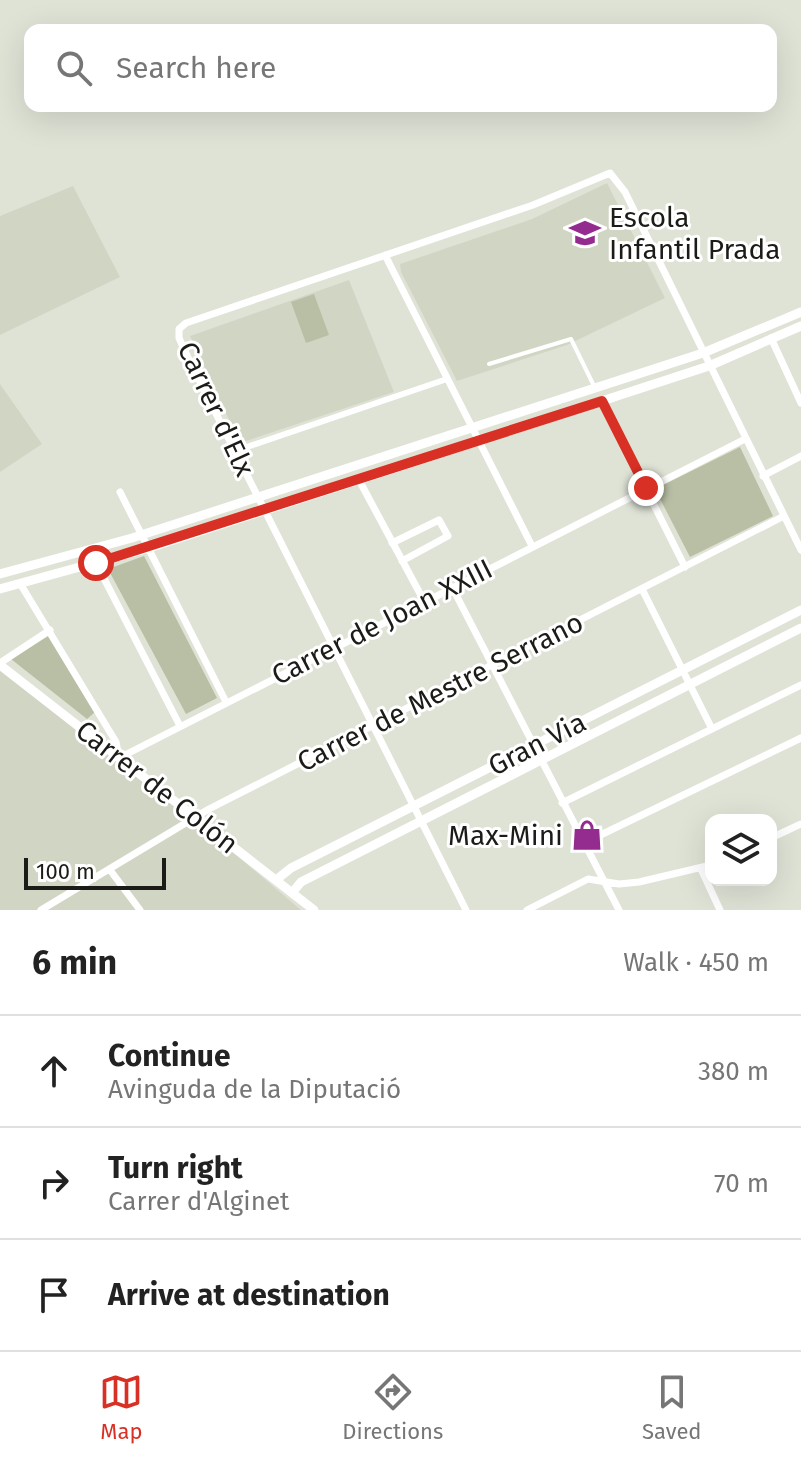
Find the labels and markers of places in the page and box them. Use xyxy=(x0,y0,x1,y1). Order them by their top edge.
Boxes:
place label: Escola Infantil Prada xyxy=(609,201,780,266)
school or university icon: Escola Infantil Prada xyxy=(568,216,602,250)
shop icon: Max-Mini xyxy=(570,818,604,852)
place label: Max-Mini xyxy=(448,819,563,852)

